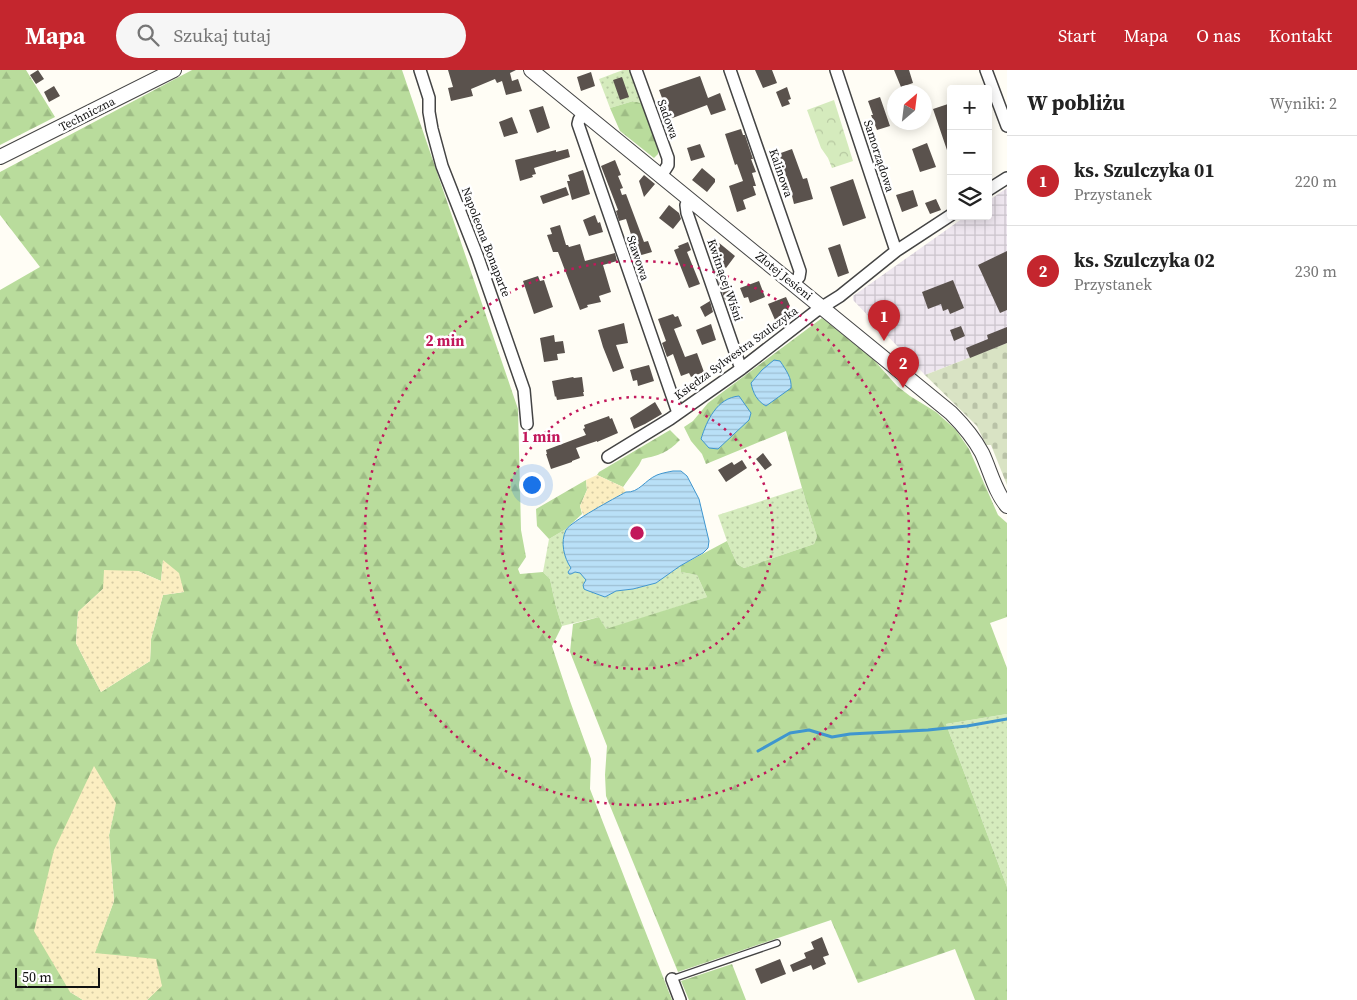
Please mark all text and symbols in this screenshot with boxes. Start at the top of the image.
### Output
search box [116,13,466,58]
text: Mapa [25,19,86,52]
icon: search [134,21,162,49]
text: Szukaj tutaj [174,22,271,48]
text: Start [1058,23,1096,48]
text: Mapa [1124,23,1168,48]
text: O nas [1196,23,1241,48]
text: Kontakt [1269,23,1332,48]
north arrow [887,85,932,130]
map controls [947,85,992,220]
button: + [947,85,992,130]
text: W pobliżu [1027,88,1125,117]
text: Wyniki: 2 [1270,92,1337,114]
street label: Techniczna [56,93,119,135]
street label: Sadowa [654,97,683,142]
street label: Samorządowa [860,118,898,195]
button: − [947,130,992,175]
street label: Kalinowa [765,147,797,200]
text: ks. Szulczyka 01 [1074,157,1215,183]
text: 1 [1039,170,1047,192]
text: 220 m [1295,170,1337,192]
button: layers [947,175,992,220]
text: Przystanek [1074,183,1152,205]
street label: Napoleona Bonaparte [458,185,514,299]
street label: Stawowa [623,233,653,283]
street label: Kwitnącej Wiśni [703,237,747,324]
text: ks. Szulczyka 02 [1074,247,1215,273]
street label: Złotej Jesieni [752,248,816,304]
text: 2 [1039,260,1047,282]
text: 230 m [1295,260,1337,282]
text: Przystanek [1074,273,1152,295]
pin: 1 [868,300,900,341]
street label: Księdza Sylwestra Szulczyka [671,302,802,403]
text: 2 min [426,330,464,351]
pin: 2 [887,347,919,388]
text: 1 min [522,426,560,447]
your location [519,472,545,498]
centre of rings [628,524,646,542]
scale bar [15,965,100,988]
text: 50 m [22,967,52,987]

